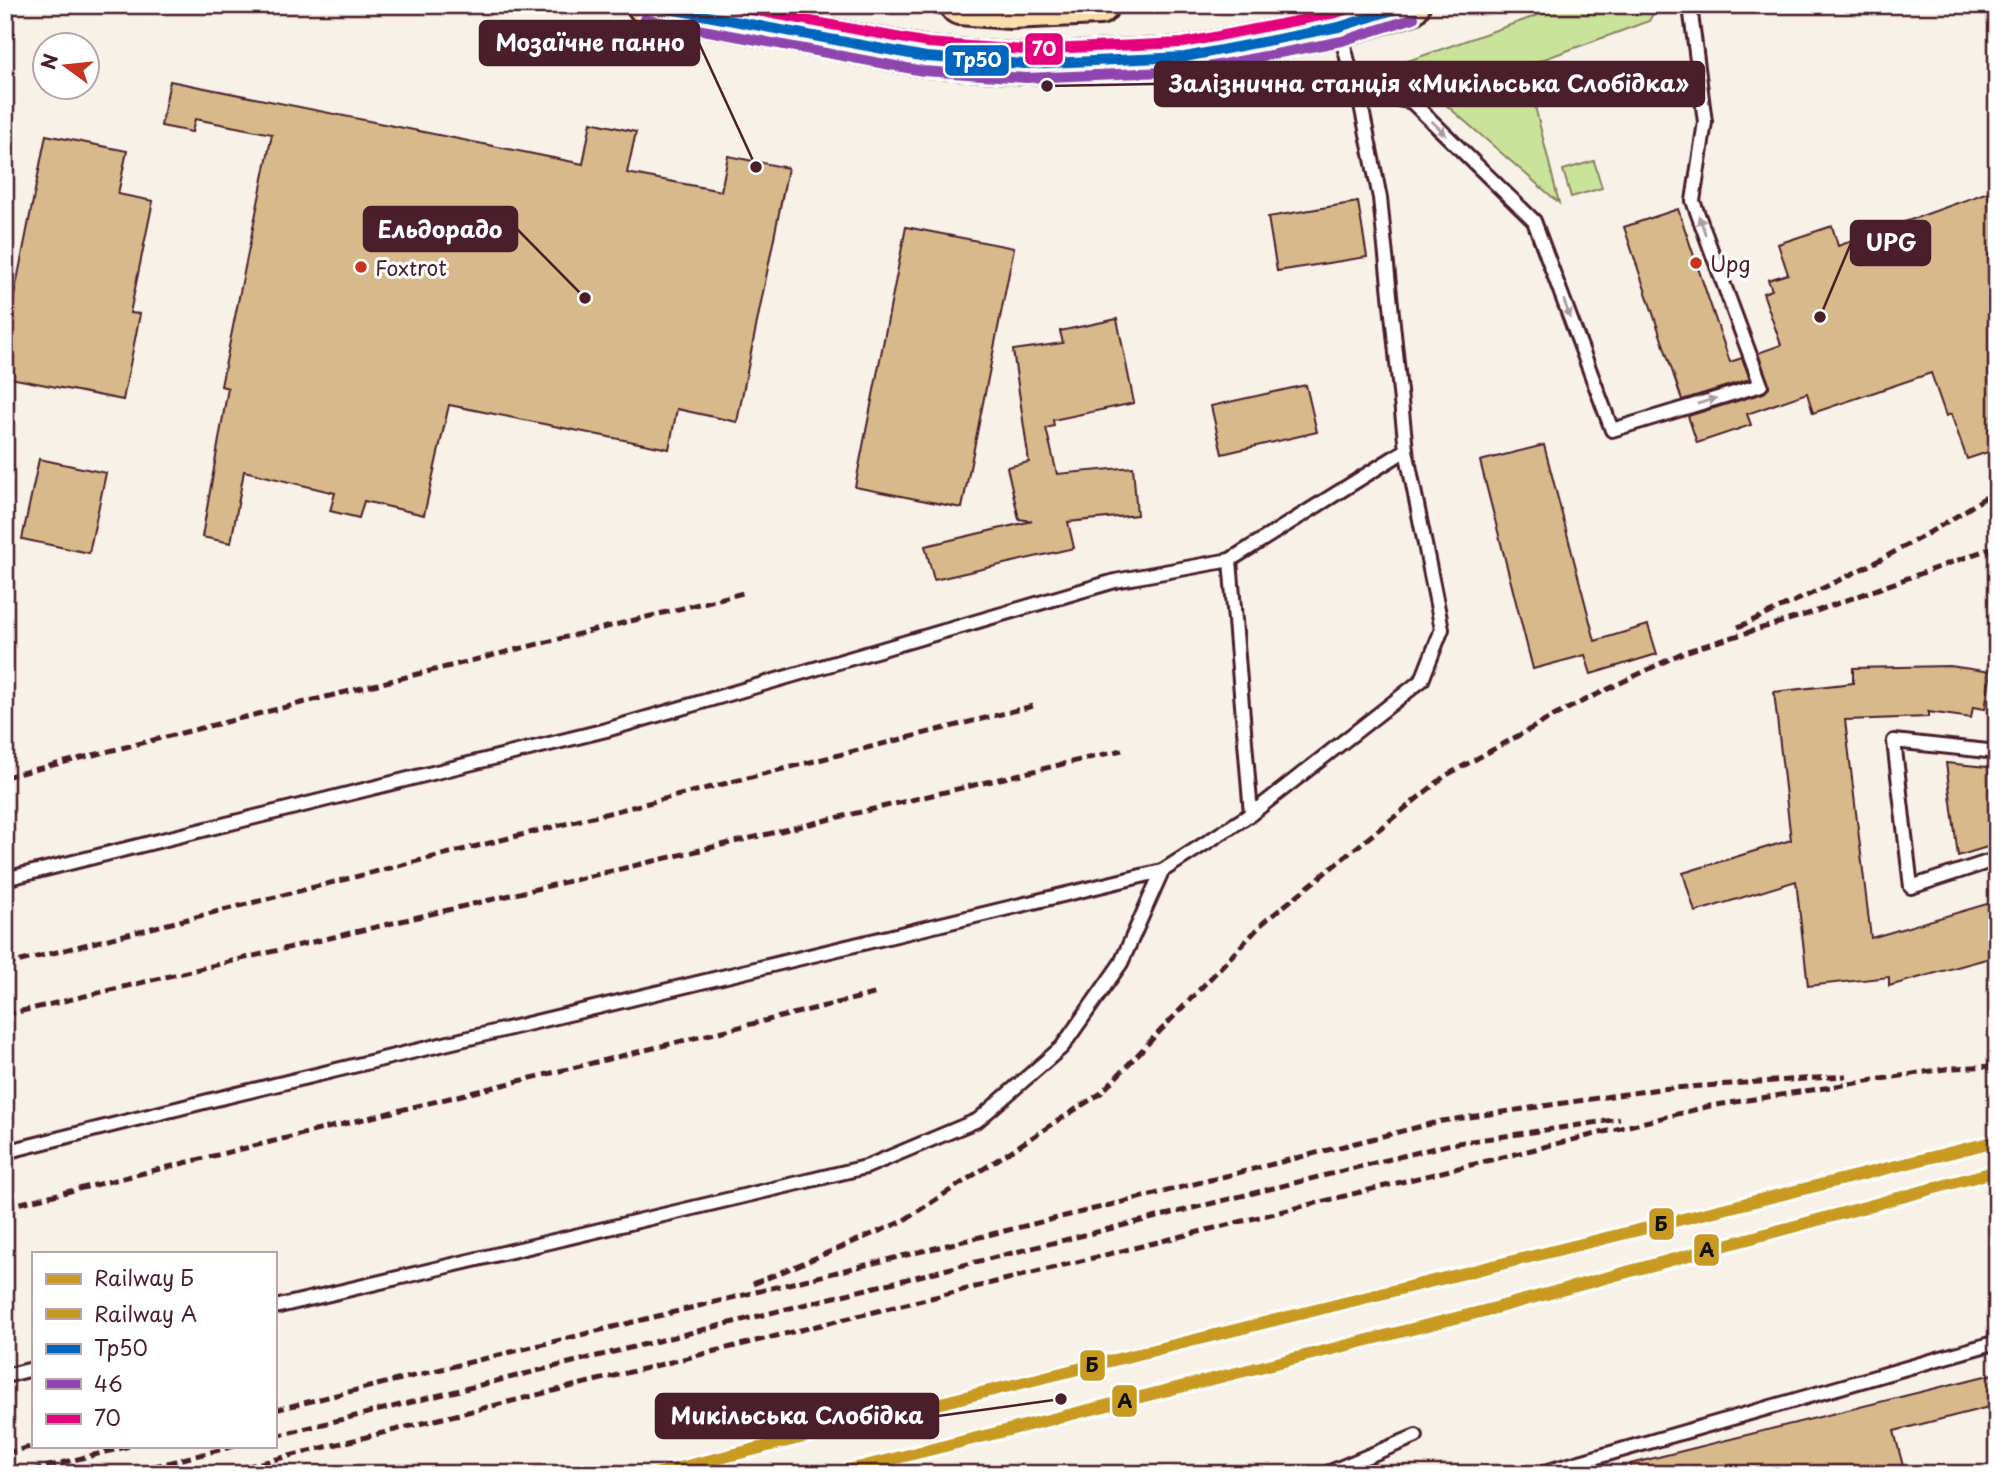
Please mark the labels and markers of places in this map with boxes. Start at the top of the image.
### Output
callout: Мозаїчне панно [480,21,699,65]
callout: Залізнична станція «Микільська Слобідка» [1155,62,1704,106]
callout: Ельдорадо [364,207,517,251]
callout: UPG [1851,221,1930,265]
place label: Upg [1710,247,1751,279]
place label: Foxtrot [375,251,447,283]
marker: Upg [1688,255,1704,271]
marker: Foxtrot [353,259,369,275]
callout: Микільська Слобідка [656,1394,938,1438]

